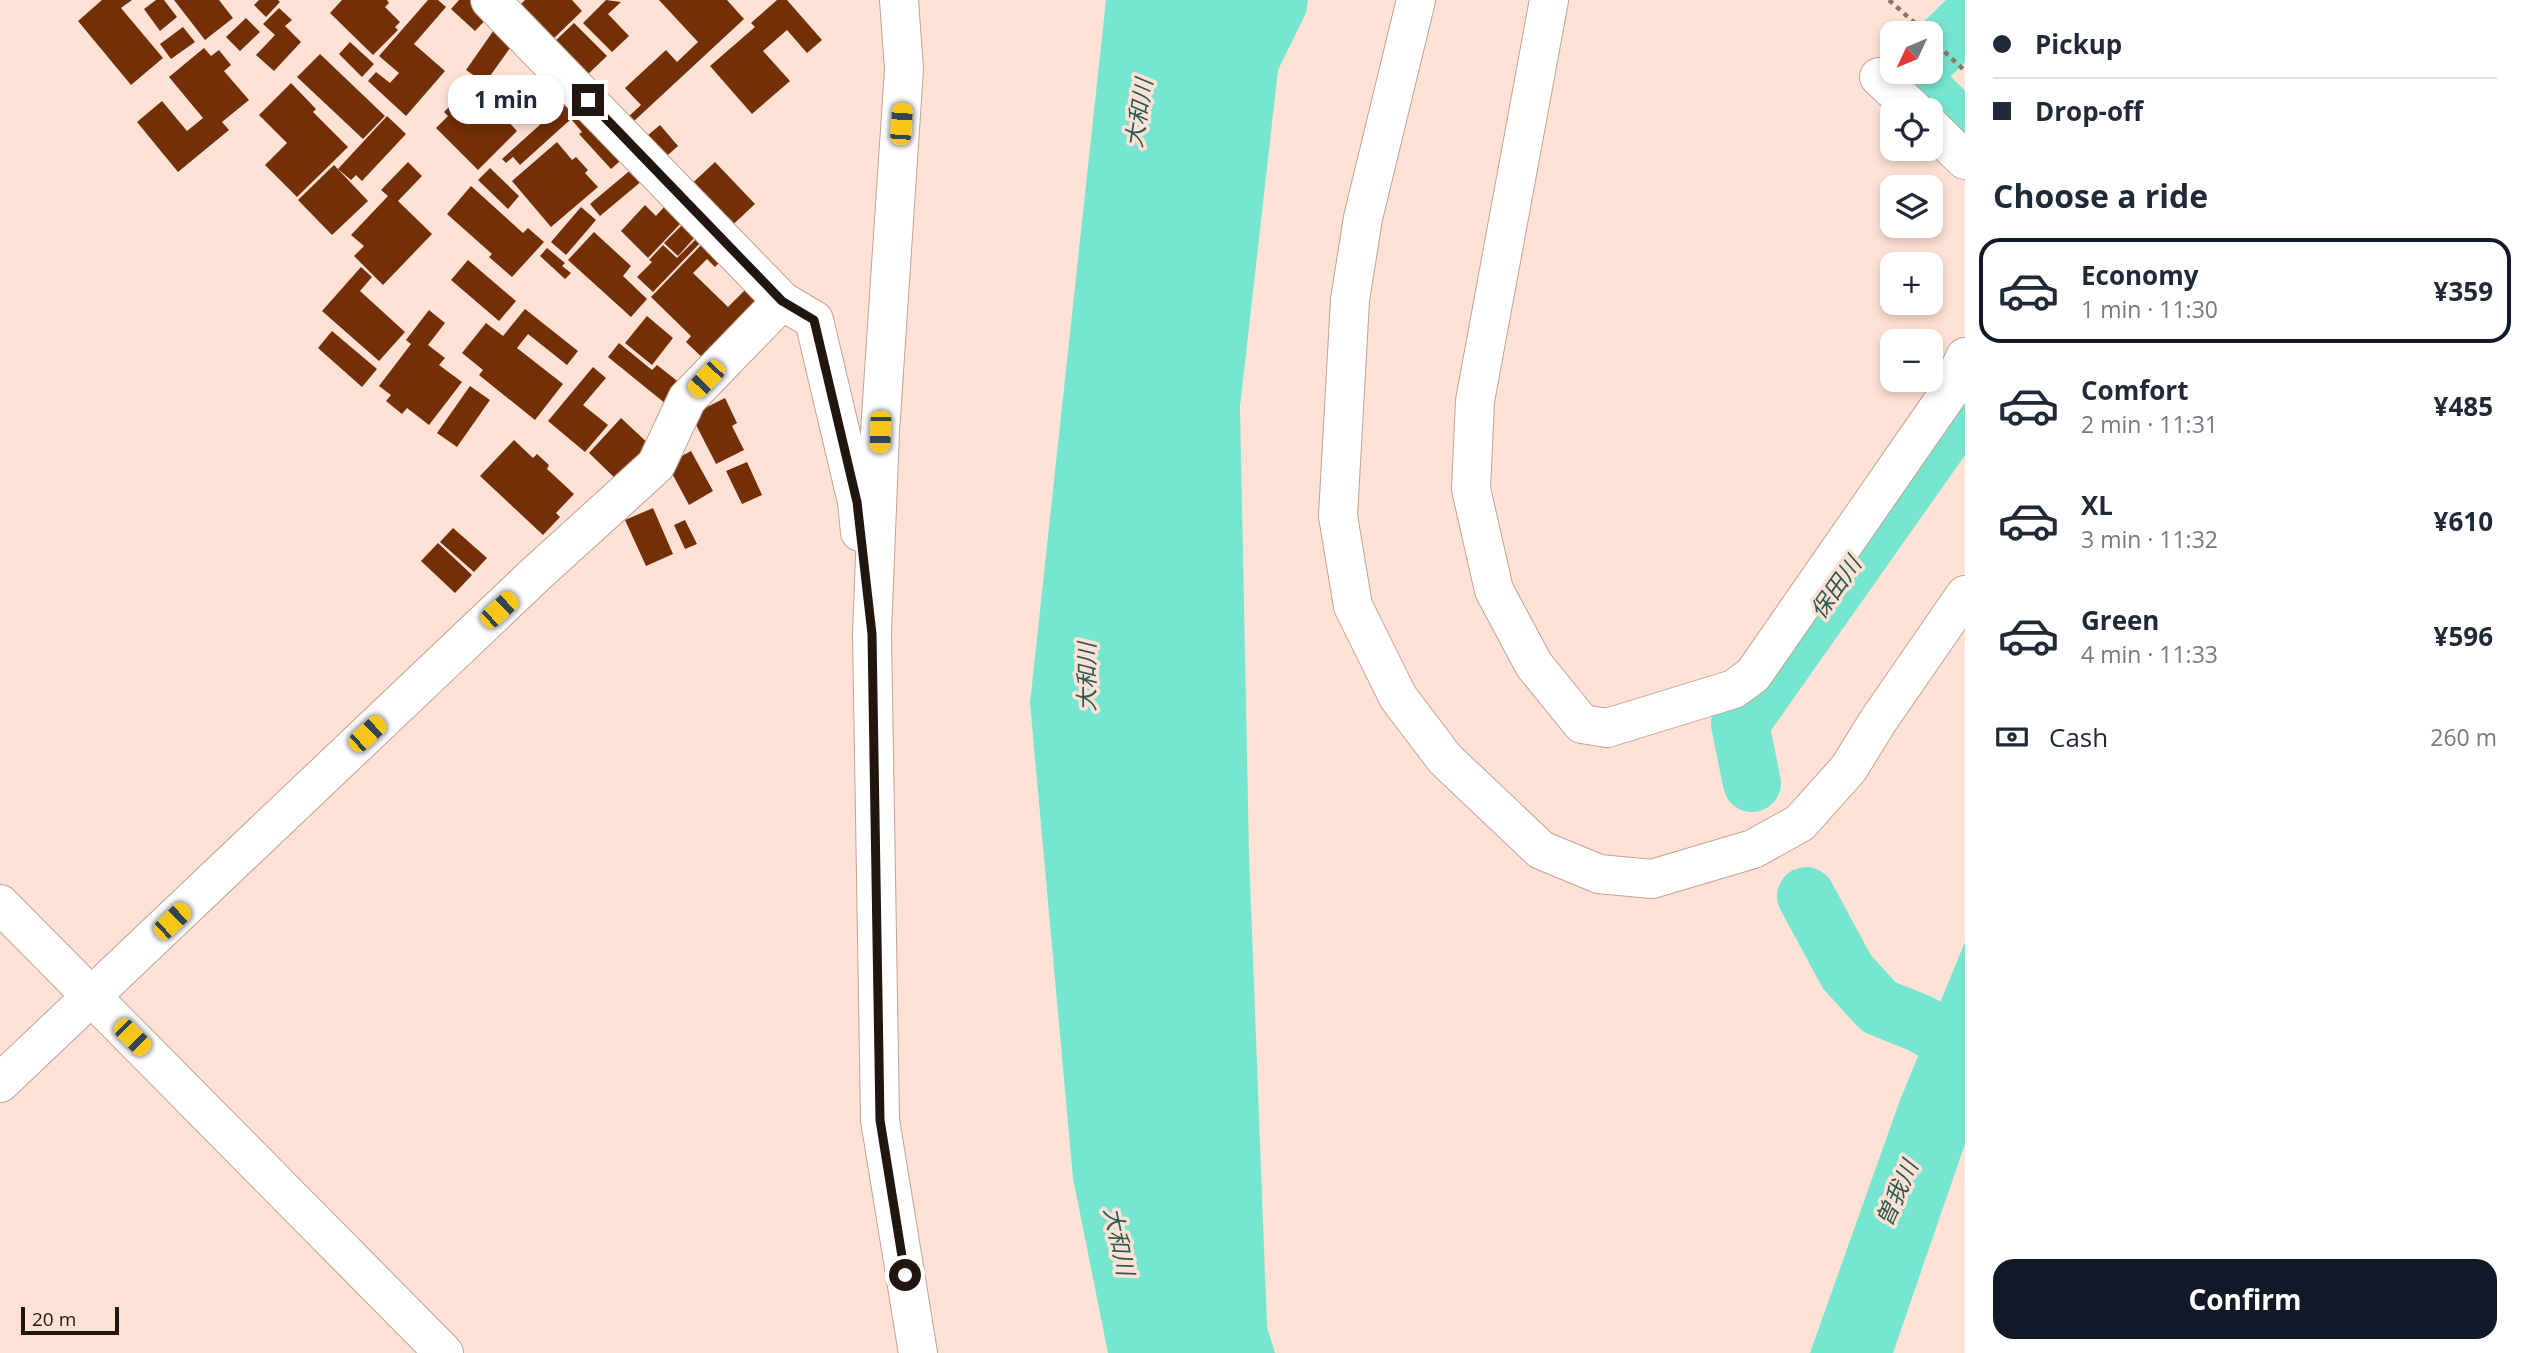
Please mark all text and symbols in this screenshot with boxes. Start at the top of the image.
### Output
north arrow [1880,21,1942,84]
map controls [1880,21,1943,392]
text: Pickup [2035,26,2122,62]
water label: 大和川 [1117,73,1160,150]
callout: 1 min [448,76,564,124]
text: 1 min [474,83,538,115]
route end [572,84,604,116]
text: Drop-off [2035,93,2143,129]
button: locate [1880,98,1943,161]
car [890,102,913,146]
text: Choose a ride [1993,174,2208,217]
button: layers [1880,175,1943,238]
button: + [1880,252,1943,315]
text: Economy [2081,257,2199,293]
icon: car [1997,259,2060,322]
text: ¥359 [2434,273,2493,309]
text: 1 min · 11:30 [2081,293,2218,325]
button: − [1880,329,1943,392]
car [684,357,729,401]
text: Comfort [2081,372,2188,408]
icon: car [1997,374,2060,437]
text: ¥485 [2434,388,2493,424]
text: 2 min · 11:31 [2081,408,2218,440]
car [869,411,892,453]
text: XL [2081,487,2113,523]
icon: car [1997,489,2060,552]
text: ¥610 [2434,503,2493,539]
text: 3 min · 11:32 [2081,523,2218,555]
water label: 保田川 [1802,547,1870,624]
car [477,588,522,632]
text: Green [2081,602,2159,638]
icon: car [1997,604,2060,667]
text: ¥596 [2434,618,2493,654]
text: 4 min · 11:33 [2081,638,2218,670]
water label: 大和川 [1070,640,1102,712]
car [345,712,390,756]
icon: cash [1993,718,2031,756]
text: Cash [2049,719,2108,755]
text: 260 m [2430,721,2497,753]
car [150,899,195,943]
car [110,1015,155,1059]
water label: 曽我川 [1867,1152,1926,1231]
water label: 大和川 [1097,1204,1143,1281]
route start [889,1259,921,1291]
button: Confirm [1993,1259,2497,1339]
scale bar [21,1304,119,1336]
text: 20 m [32,1306,76,1332]

